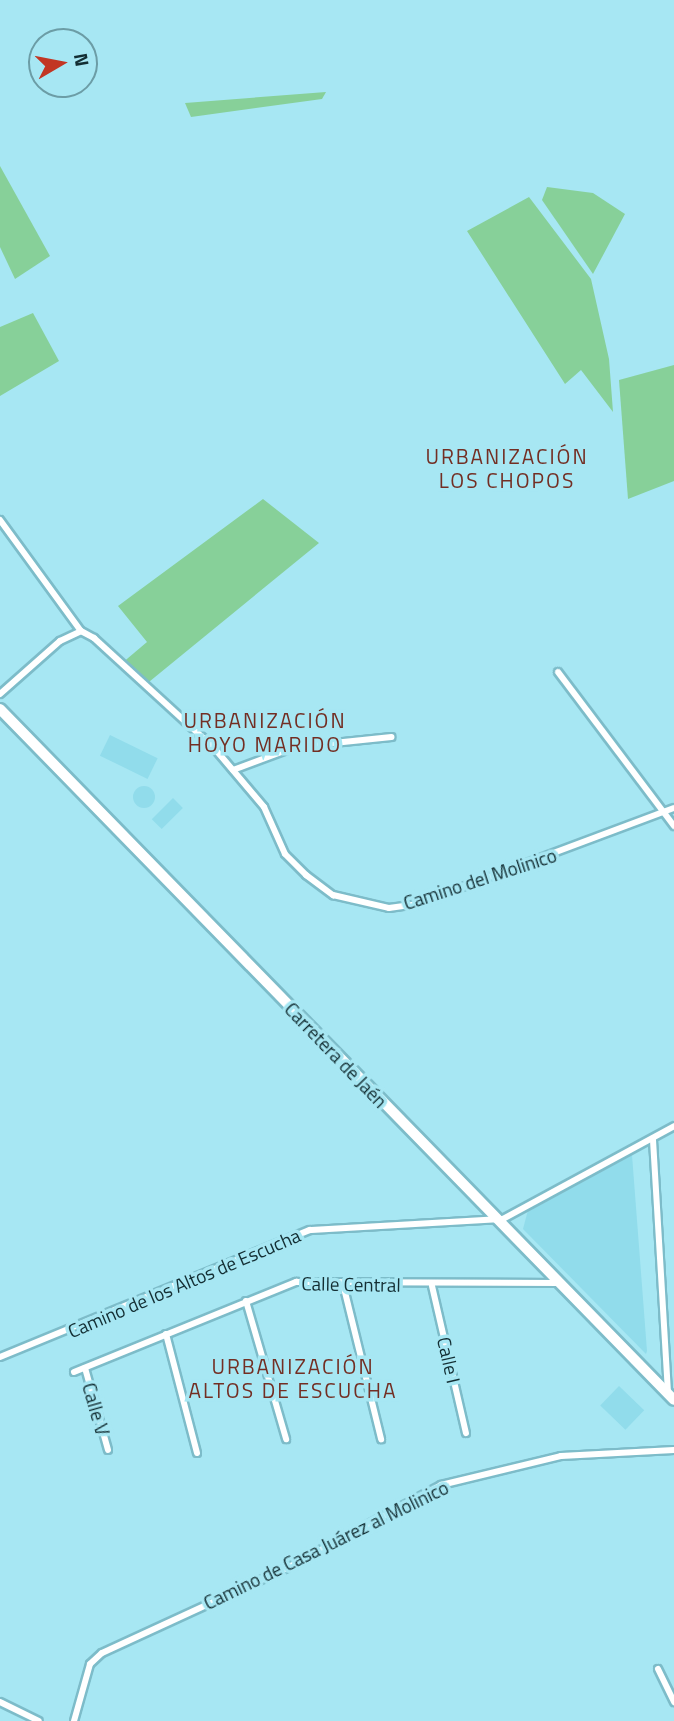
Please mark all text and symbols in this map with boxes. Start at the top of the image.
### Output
north arrow [28,28,98,98]
text: N [67,51,98,69]
district label: URBANIZACIÓN LOS CHOPOS [427,443,587,493]
district label: URBANIZACIÓN HOYO MARIDO [185,707,345,757]
street label: Camino del Molinico [401,844,559,914]
street label: Carretera de Jaén [280,998,392,1112]
street label: Camino de los Altos de Escucha [64,1224,304,1342]
street label: Calle Central [301,1272,401,1296]
street label: Calle I [433,1334,465,1386]
district label: URBANIZACIÓN ALTOS DE ESCUCHA [191,1353,395,1403]
street label: Calle V [78,1380,114,1438]
street label: Camino de Casa Juárez al Molinico [200,1476,452,1614]

